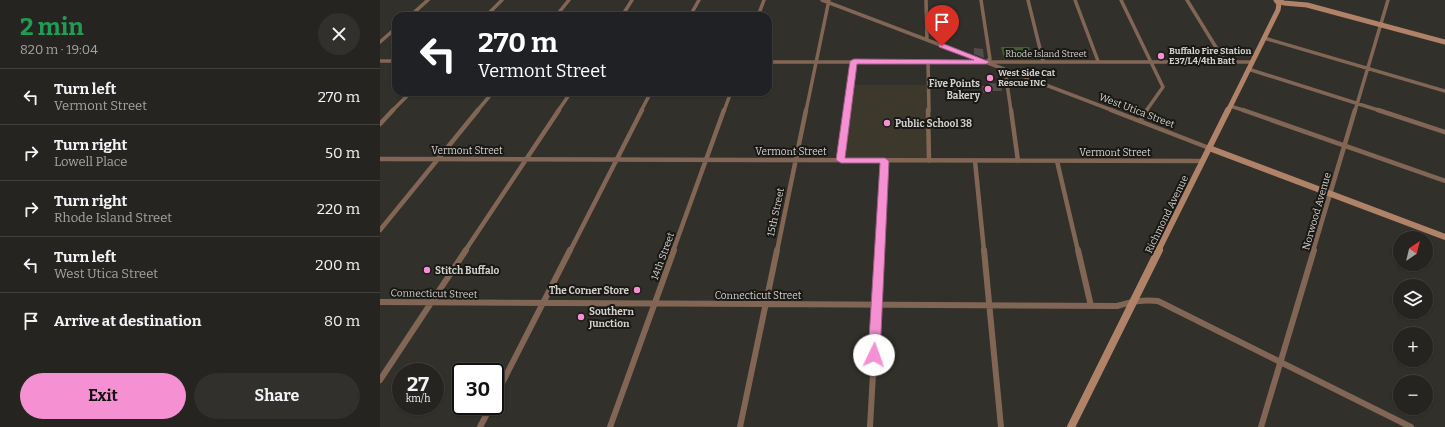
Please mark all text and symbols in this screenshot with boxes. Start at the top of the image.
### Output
pin [925,5,959,46]
icon: arrive [931,11,953,33]
text: 2 min [20,13,84,41]
button: close [318,13,360,55]
text: 270 m [478,26,558,59]
icon: left [412,28,464,80]
text: 820 m · 19:04 [20,42,98,57]
place label: Buffalo Fire Station E37/L4/4th Batt [1169,46,1251,66]
street label: Rhode Island Street [1005,49,1088,59]
marker: Buffalo Fire Station E37/L4/4th Batt [1156,51,1166,61]
text: Vermont Street [478,60,607,82]
place label: West Side Cat Rescue INC [998,68,1056,88]
marker: West Side Cat Rescue INC [985,73,995,83]
place label: Five Points Bakery [929,78,980,102]
text: Turn left [54,80,116,98]
marker: Five Points Bakery [983,84,993,94]
icon: left [20,86,42,108]
text: 270 m [318,88,360,106]
street label: West Utica Street [1097,91,1176,131]
text: Vermont Street [54,98,147,113]
marker: Public School 38 [882,118,892,128]
place label: Public School 38 [895,118,972,130]
text: Turn right [54,136,127,154]
icon: right [20,142,42,164]
text: 50 m [325,144,360,162]
street label: Vermont Street [431,145,503,157]
street label: Vermont Street [755,146,827,158]
street label: Vermont Street [1079,147,1151,159]
text: Lowell Place [54,154,127,169]
street label: Norwood Avenue [1300,171,1334,252]
street label: Richmond Avenue [1143,173,1191,255]
street label: 15th Street [765,186,787,238]
text: Turn right [54,192,127,210]
icon: right [20,198,42,220]
text: 220 m [317,200,360,218]
text: Rhode Island Street [54,210,172,225]
street label: 14th Street [649,231,677,282]
north arrow [1393,231,1433,271]
map controls [1393,231,1433,415]
text: Turn left [54,248,116,266]
icon: left [20,254,42,276]
text: 200 m [315,256,360,274]
marker: Stitch Buffalo [422,265,432,275]
place label: Stitch Buffalo [435,265,500,277]
text: West Utica Street [54,266,158,281]
button: layers [1393,279,1433,319]
place label: The Corner Store [549,285,629,297]
marker: The Corner Store [632,285,642,295]
street label: Connecticut Street [391,287,478,301]
street label: Connecticut Street [715,290,802,302]
place label: Southern Junction [588,306,634,330]
icon: arrive [20,310,42,332]
text: Arrive at destination [54,312,201,330]
text: 80 m [324,312,360,330]
marker: Southern Junction [576,312,586,322]
button: + [1393,327,1433,367]
position arrow [853,334,895,376]
speed limit sign: 30 [452,363,504,415]
text: 27 [407,372,429,396]
button: Exit [20,373,186,419]
button: Share [194,373,360,419]
button: − [1393,375,1433,415]
text: km/h [406,393,430,405]

